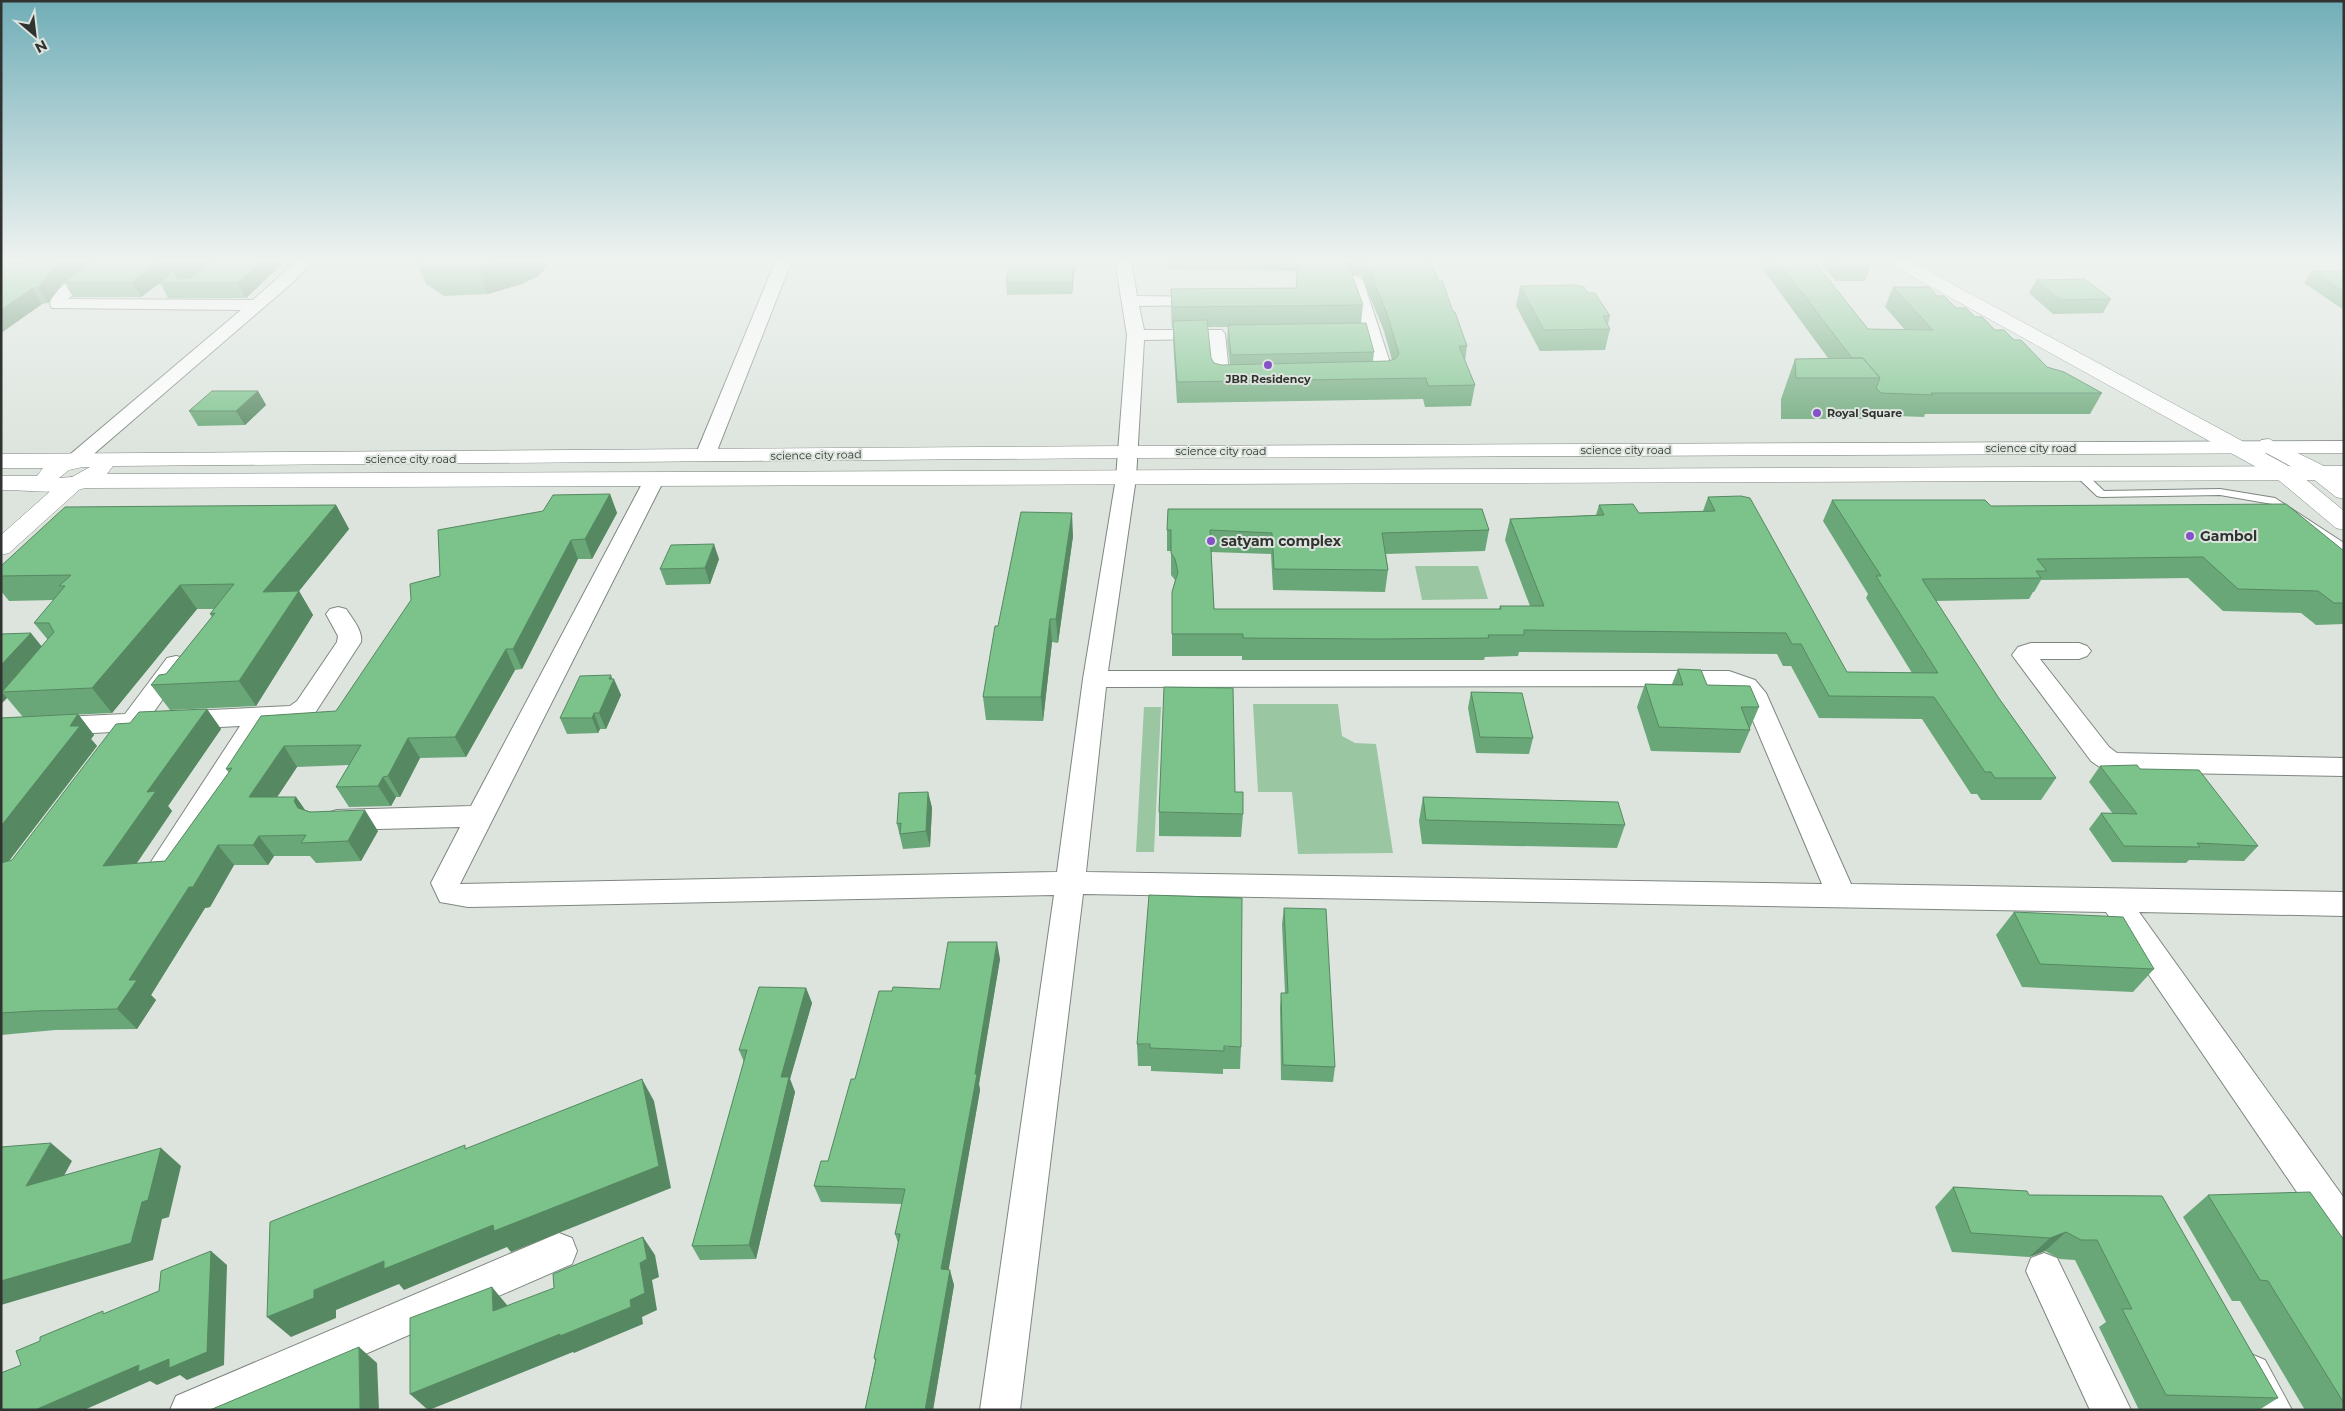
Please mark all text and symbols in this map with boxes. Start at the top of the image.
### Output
north arrow [10,10,60,60]
text: N [32,36,50,57]
marker: JBR Residency [1262,359,1274,371]
place label: JBR Residency [1224,372,1311,386]
place label: Royal Square [1827,406,1902,420]
marker: Royal Square [1811,407,1823,419]
street label: science city road [1985,441,2077,455]
street label: science city road [1580,443,1672,457]
street label: science city road [1175,444,1267,458]
street label: science city road [770,447,862,463]
street label: science city road [365,452,457,466]
place label: Gambol [2200,527,2257,545]
marker: Gambol [2184,530,2196,542]
place label: satyam complex [1221,532,1342,550]
marker: satyam complex [1205,535,1217,547]

